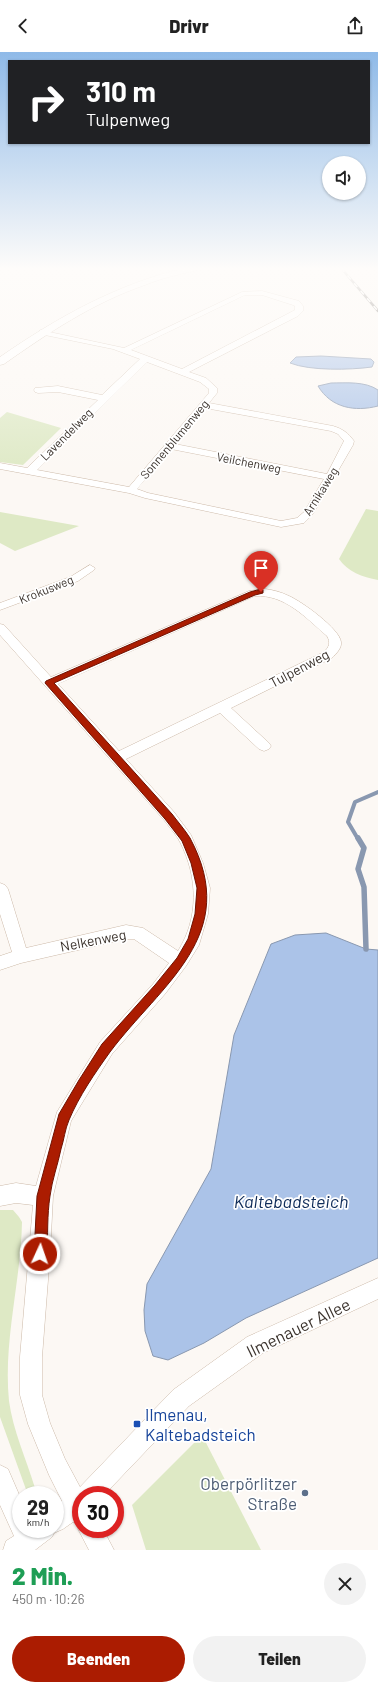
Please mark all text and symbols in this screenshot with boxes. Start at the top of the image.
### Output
icon: back [12,15,34,37]
text: Drivr [169,15,209,37]
icon: share [344,15,366,37]
text: 310 m [86,74,156,108]
icon: right [20,76,72,128]
text: Tulpenweg [86,108,170,130]
map controls [322,156,366,200]
button: sound [322,156,366,200]
street label: Sonnenblumenweg [137,397,211,481]
street label: Lavendelweg [37,405,95,463]
street label: Veilchenweg [216,449,282,475]
street label: Arnikaweg [300,464,340,518]
pin [244,551,278,592]
icon: arrive [250,557,272,579]
street label: Krokusweg [17,572,75,606]
street label: Tulpenweg [266,645,332,691]
street label: Nelkenweg [59,925,127,955]
water label: Kaltebadsteich [234,1190,348,1212]
position arrow [19,1233,61,1275]
street label: Ilmenauer Allee [243,1293,353,1361]
place label: Ilmenau, Kaltebadsteich [145,1404,256,1444]
marker: Ilmenau, Kaltebadsteich [132,1419,142,1429]
place label: Oberpörlitzer Straße [200,1473,297,1513]
speed limit sign: 30 [72,1486,124,1538]
marker: Oberpörlitzer Straße [300,1488,310,1498]
text: 29 [27,1495,49,1519]
text: km/h [27,1516,49,1528]
text: 2 Min. [12,1561,73,1590]
button: close [324,1563,366,1605]
text: 450 m · 10:26 [12,1591,84,1607]
button: Beenden [12,1636,185,1682]
button: Teilen [193,1636,366,1682]

